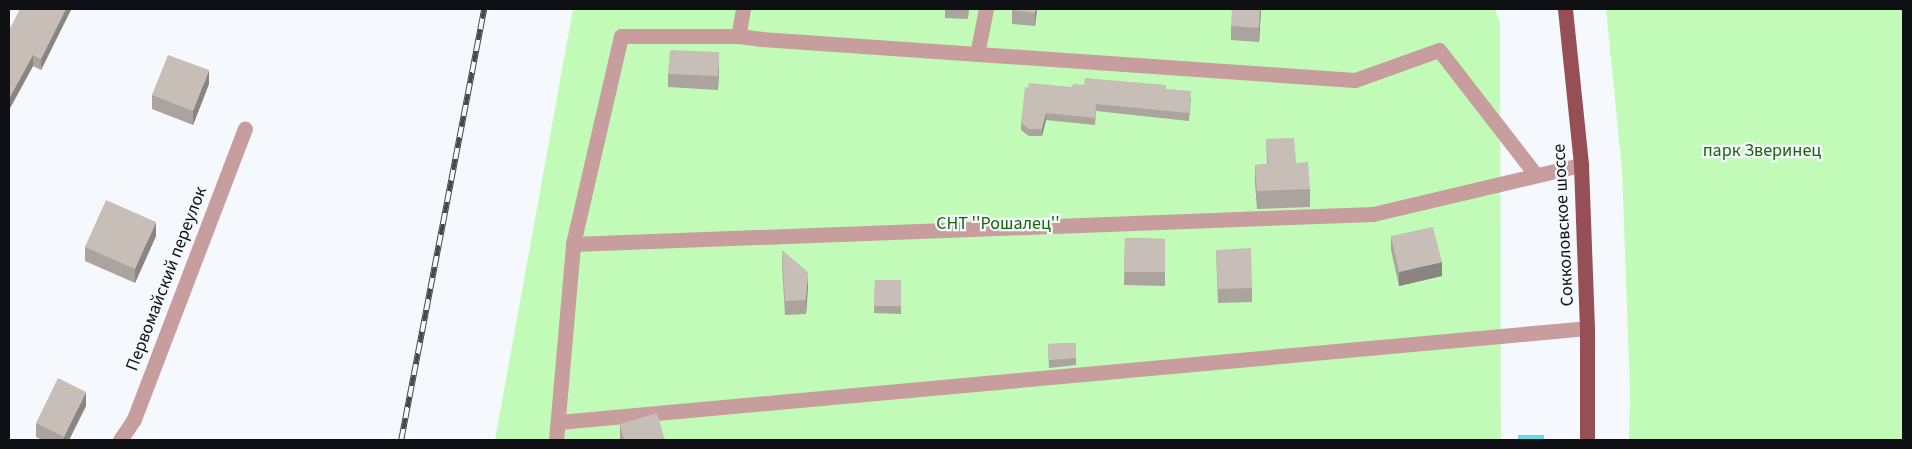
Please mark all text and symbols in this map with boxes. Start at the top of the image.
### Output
park label: парк Зверинец [1703,140,1821,162]
street label: Сокколовское шоссе [1549,143,1579,307]
street label: Первомайский переулок [122,184,212,374]
park label: СНТ ''Рошалец'' [936,213,1060,235]

